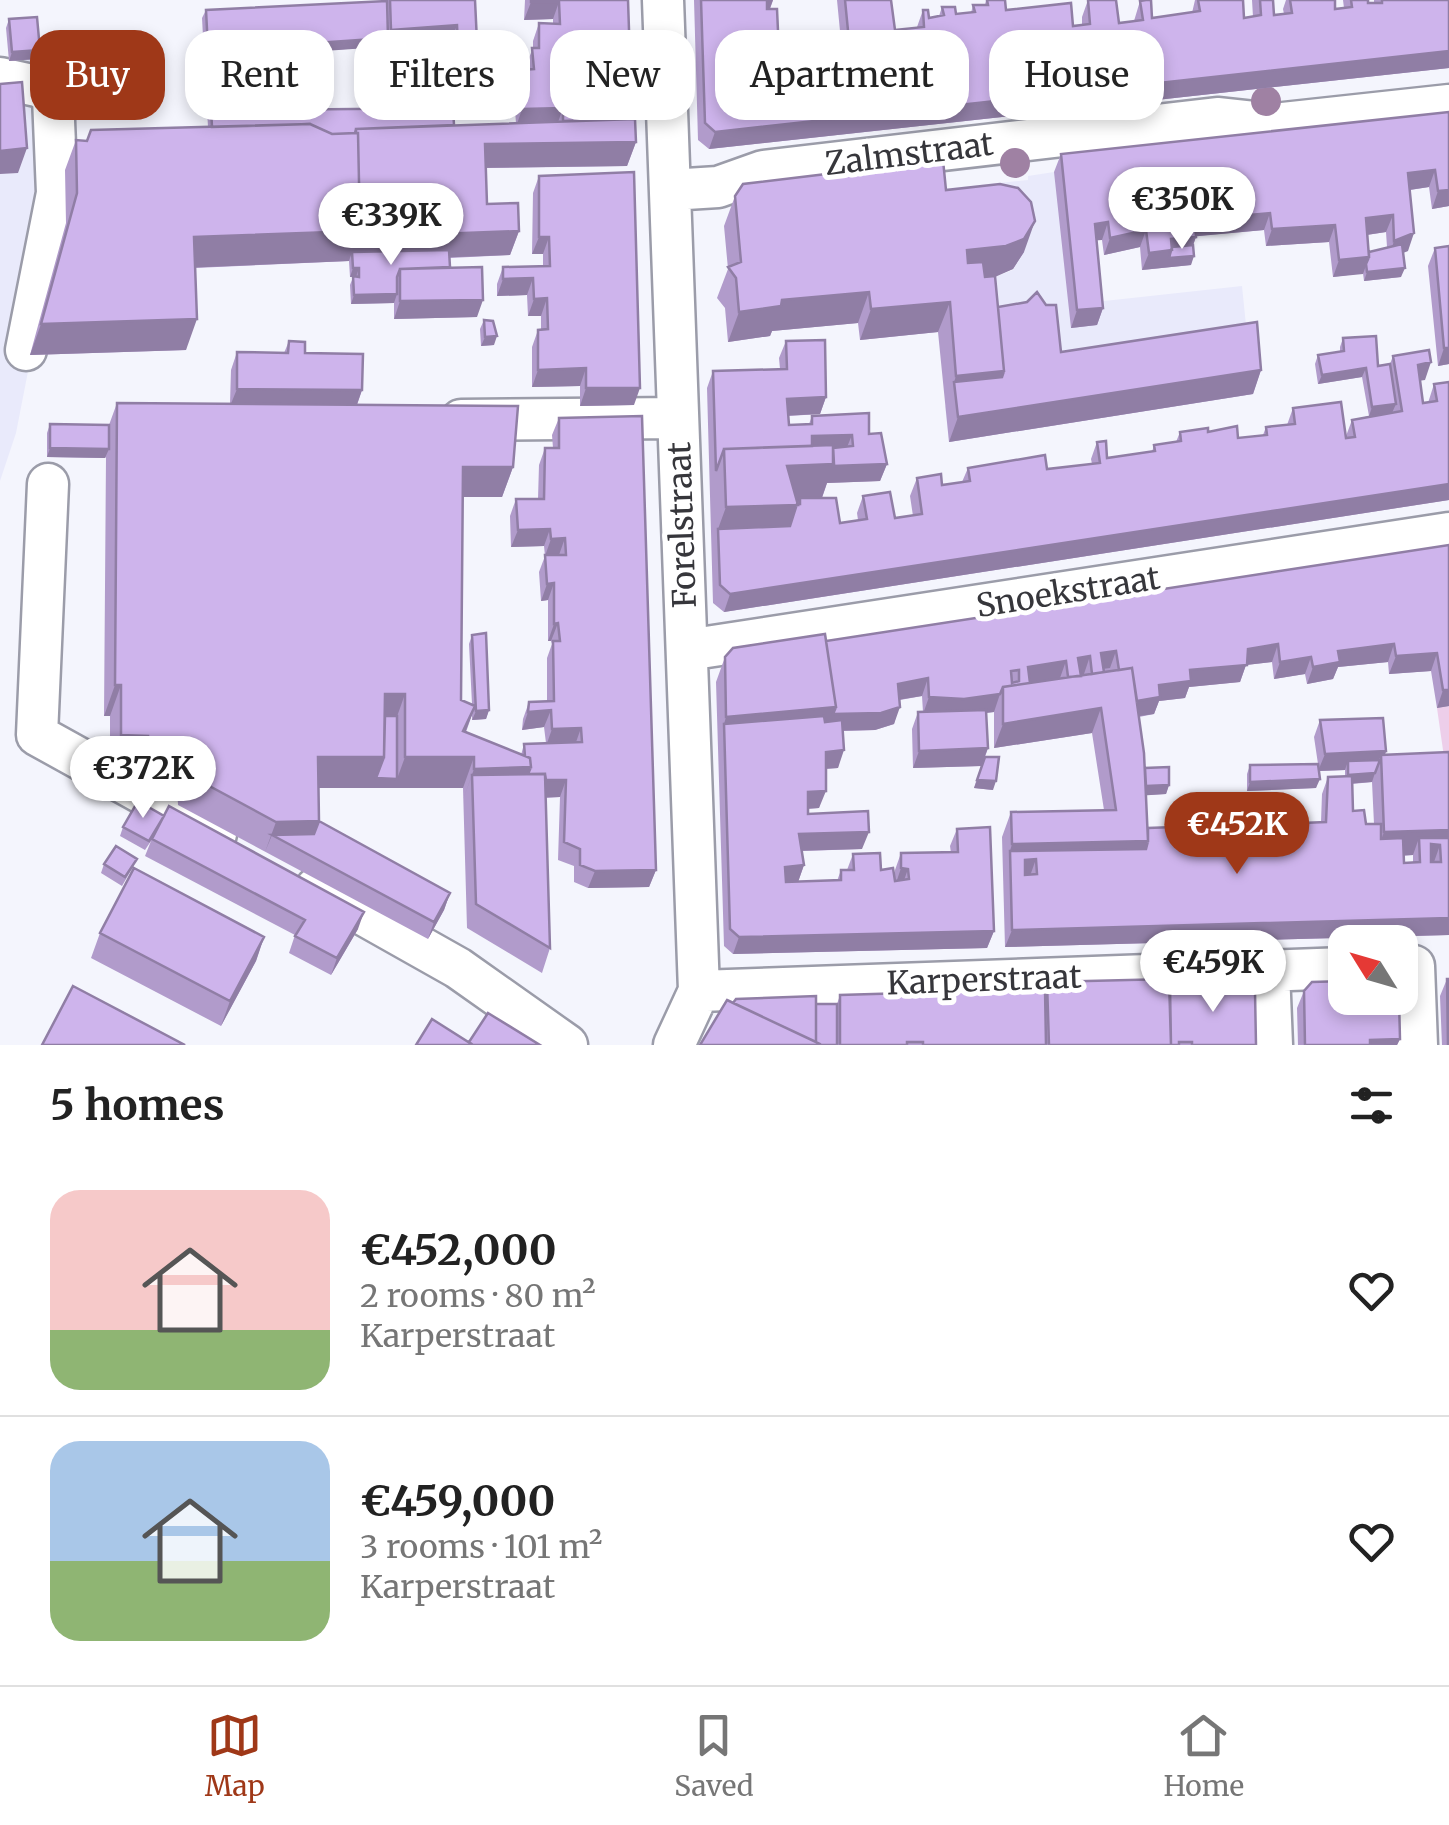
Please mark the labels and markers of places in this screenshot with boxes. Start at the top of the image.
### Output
pin: €350K [1112,167,1252,252]
pin: €339K [321,183,461,268]
pin: €372K [73,736,213,821]
pin: €452K [1167,792,1307,877]
pin: €459K [1143,930,1283,1015]

